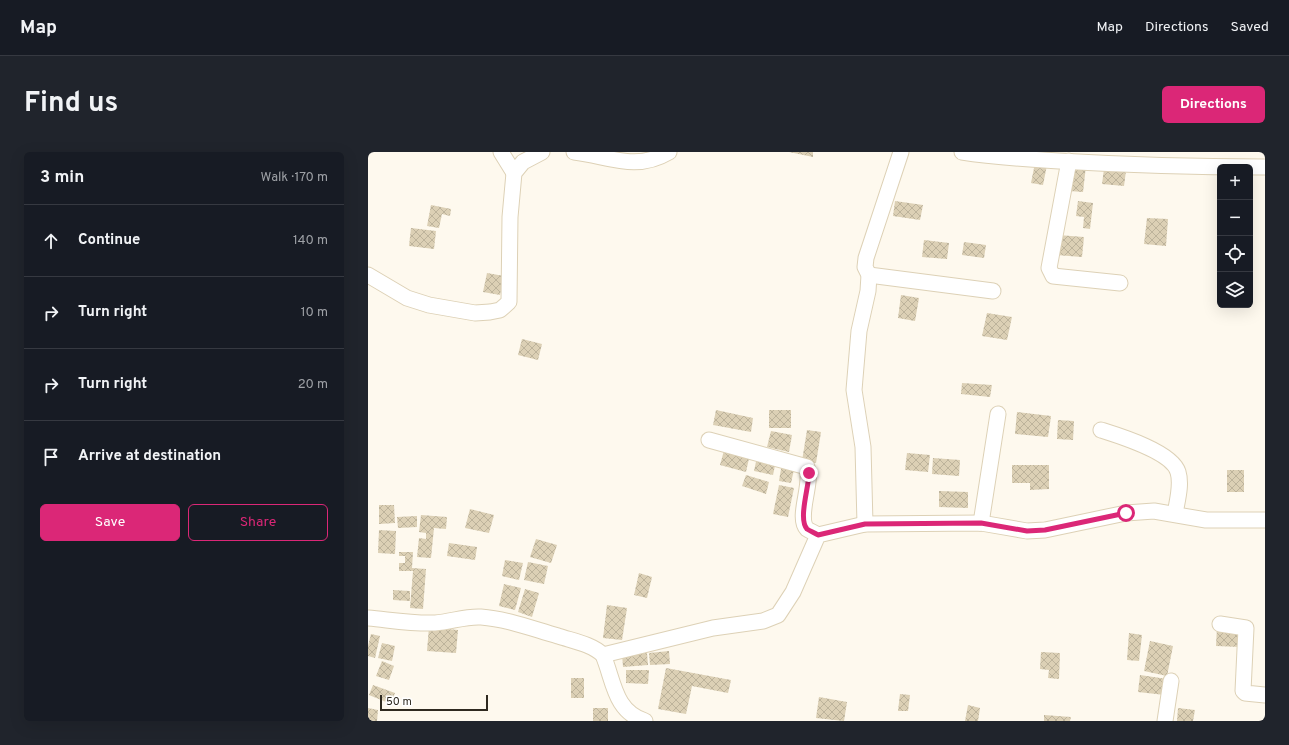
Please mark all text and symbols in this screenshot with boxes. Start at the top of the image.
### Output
text: Map [20,16,57,40]
text: Map [1097,19,1123,36]
text: Directions [1145,19,1209,36]
text: Saved [1231,19,1269,36]
text: Find us [24,86,118,122]
button: Directions [1162,86,1265,123]
map controls [1217,164,1253,308]
button: + [1217,164,1253,200]
text: 3 min [40,167,84,189]
text: Walk · 170 m [261,170,328,186]
button: − [1217,200,1253,236]
icon: ahead [40,230,62,252]
text: Continue [78,231,140,250]
text: 140 m [293,233,328,249]
button: locate [1217,236,1253,272]
button: layers [1217,272,1253,308]
icon: right [40,302,62,324]
text: Turn right [78,303,147,322]
text: 10 m [301,305,328,321]
icon: right [40,374,62,396]
text: Turn right [78,375,147,394]
text: 20 m [298,377,328,393]
icon: arrive [40,446,62,468]
text: Arrive at destination [78,447,221,466]
route end [800,464,818,482]
button: Save [40,504,180,541]
button: Share [188,504,328,541]
route start [1117,504,1135,522]
scale bar [380,693,488,712]
text: 50 m [386,695,412,709]

